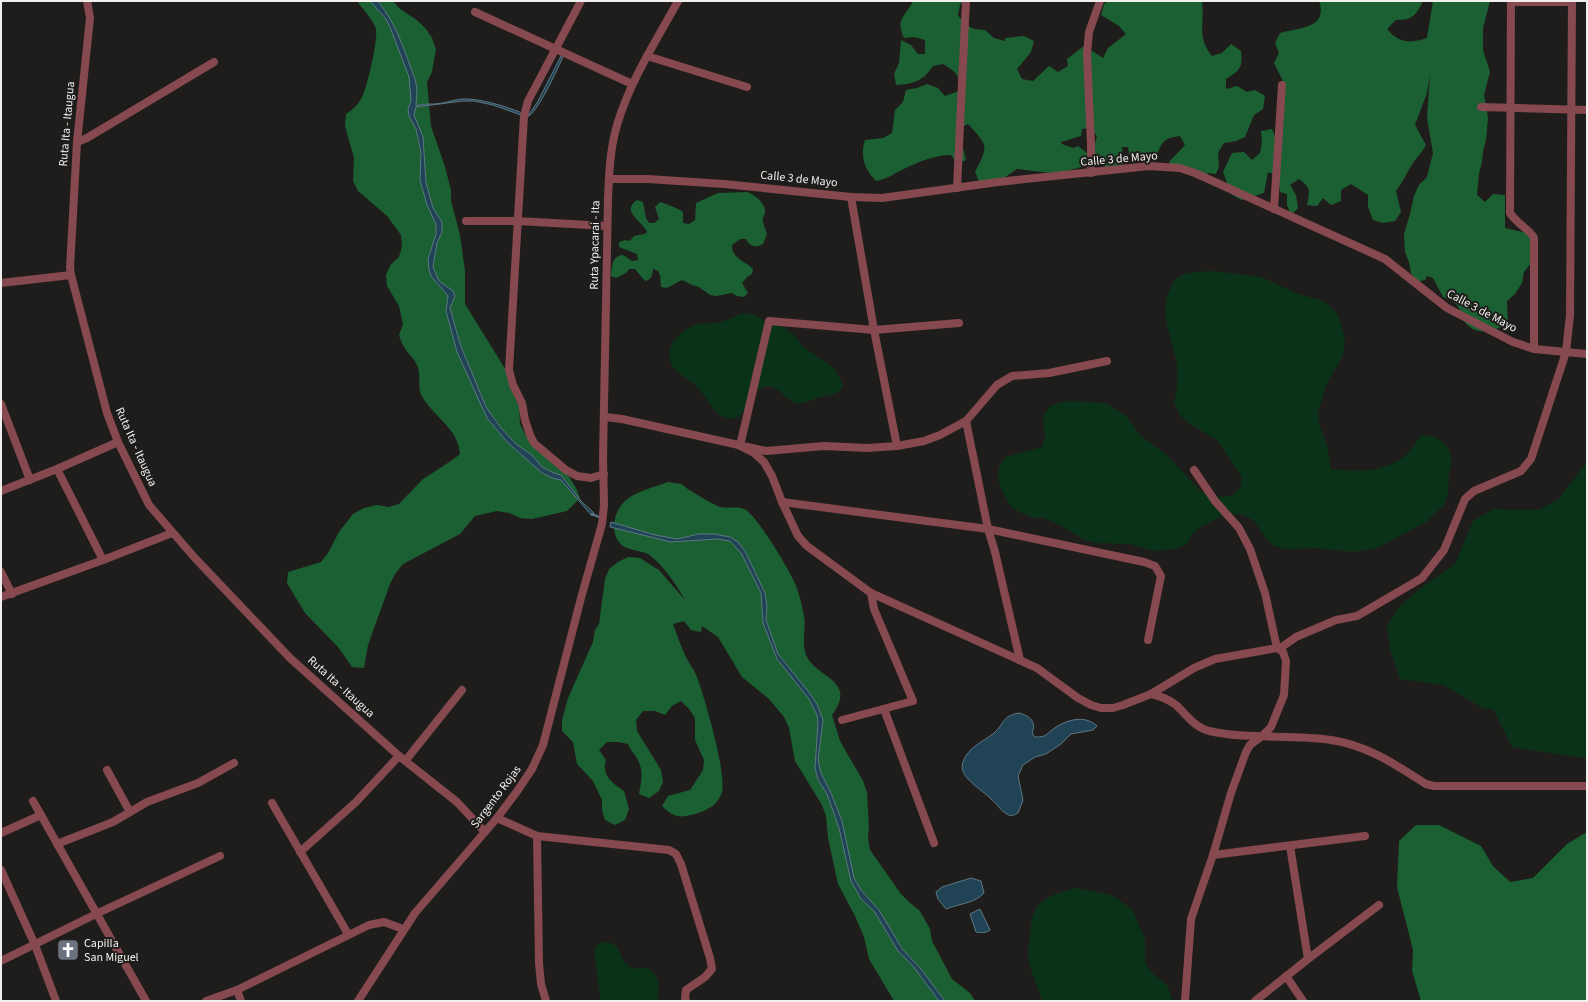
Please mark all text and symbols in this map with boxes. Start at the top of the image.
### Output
street label: Ruta Ita - Itaugua [55,81,79,167]
street label: Calle 3 de Mayo [1080,147,1158,171]
street label: Calle 3 de Mayo [760,166,838,192]
street label: Ruta Ypacarai - Ita [586,200,604,290]
street label: Calle 3 de Mayo [1444,285,1520,337]
street label: Ruta Ita - Itaugua [111,405,161,489]
street label: Ruta Ita - Itaugua [304,652,378,722]
street label: Sargento Rojas [467,762,525,832]
place label: Capilla San Miguel [84,935,139,966]
church icon: Capilla San Miguel [55,937,81,963]

